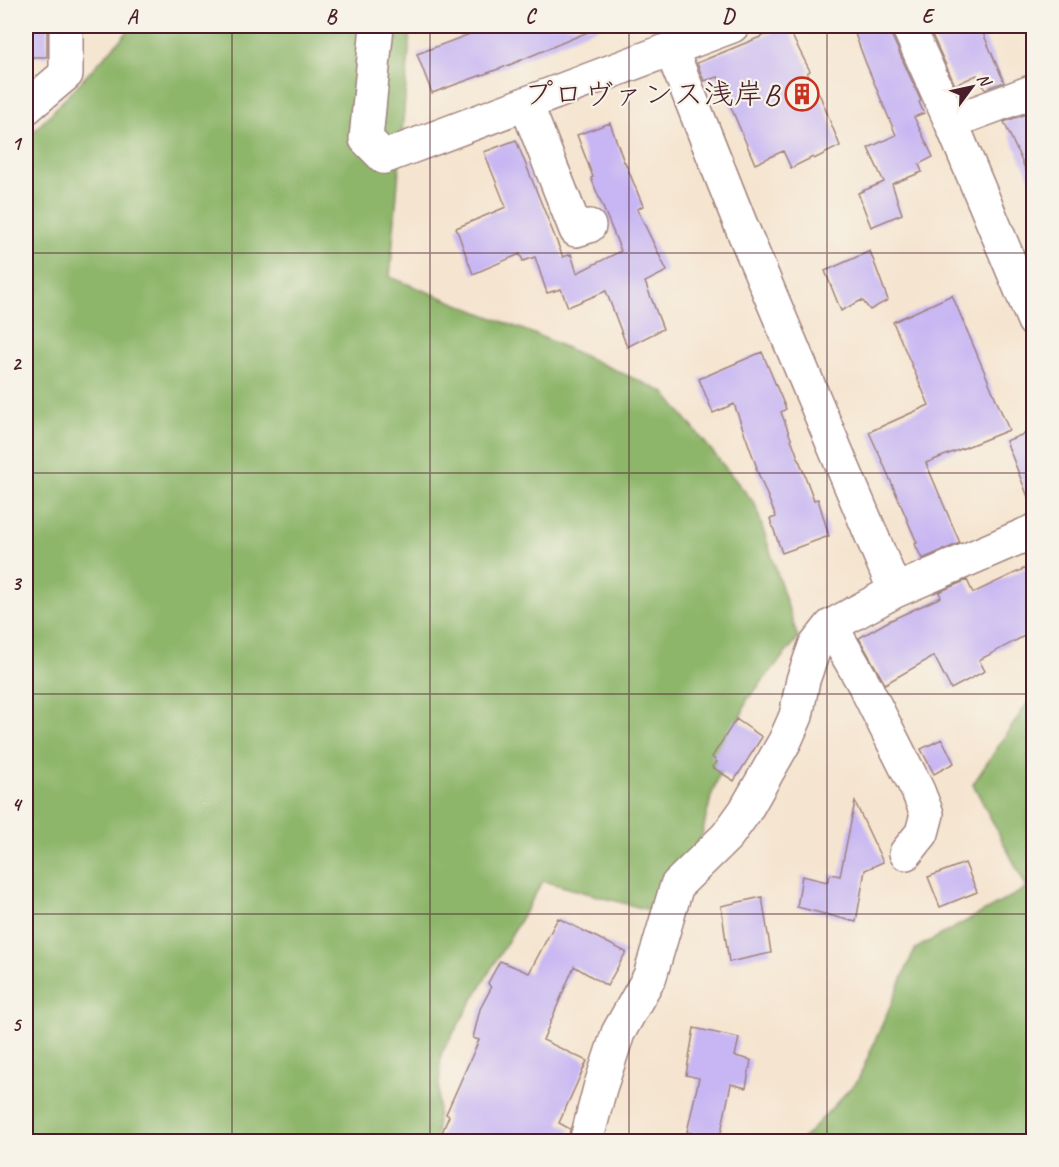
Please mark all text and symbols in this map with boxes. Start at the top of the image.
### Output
text: A [127,4,139,29]
text: B [326,4,338,29]
text: C [525,4,537,29]
text: D [722,4,736,29]
text: E [922,4,936,29]
north arrow [942,57,1002,117]
text: N [973,70,997,92]
place label: プロヴァンス浅岸B [523,75,781,113]
building icon: プロヴァンス浅岸B [784,76,820,112]
text: 1 [12,131,23,156]
text: 2 [12,351,23,376]
text: 3 [12,571,23,596]
text: 4 [12,792,24,817]
text: 5 [12,1012,23,1037]

